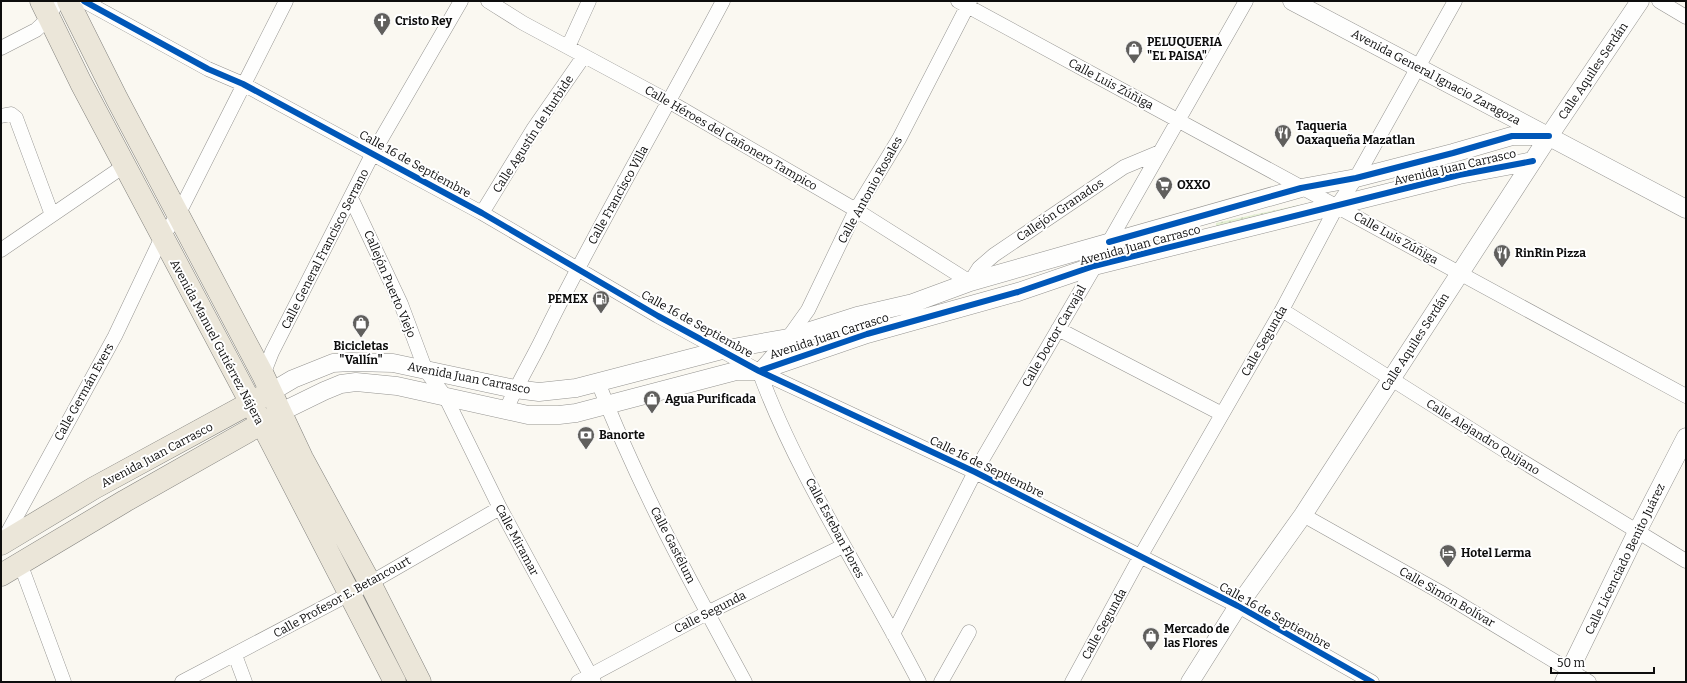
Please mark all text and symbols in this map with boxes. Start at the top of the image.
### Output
church icon: Cristo Rey [372,11,392,36]
place label: Cristo Rey [395,14,452,28]
street label: Calle Aquiles Serdán [1555,19,1631,122]
street label: Avenida General Ignacio Zaragoza [1349,26,1523,128]
place label: PELUQUERIA "EL PAISA" [1147,35,1223,63]
shop icon: PELUQUERIA "EL PAISA" [1124,39,1144,64]
street label: Calle Luis Zúñiga [1066,56,1156,113]
street label: Calle Agustín de Iturbide [490,73,576,195]
street label: Calle Héroes del Cañonero Tampico [642,83,820,193]
place label: Taqueria Oaxaqueña Mazatlan [1296,119,1415,147]
restaurant icon: Taqueria Oaxaqueña Mazatlan [1273,123,1293,148]
street label: Calle 16 de Septiembre [357,127,473,201]
street label: Calle Antonio Rosales [835,134,905,246]
street label: Calle Francisco Villa [585,143,651,247]
street label: Avenida Juan Carrasco [1393,146,1517,188]
street label: Calle General Francisco Serrano [278,167,372,331]
supermarket icon: OXXO [1154,175,1174,200]
street label: Callejón Granados [1014,176,1106,244]
place label: OXXO [1177,178,1211,192]
street label: Calle Luis Zúñiga [1351,209,1441,267]
street label: Avenida Juan Carrasco [1078,222,1202,268]
street label: Callejón Puerto Viejo [361,228,419,340]
restaurant icon: RinRin Pizza [1492,243,1512,268]
place label: RinRin Pizza [1515,246,1586,260]
street label: Avenida Manuel Gutiérrez Nájera [167,257,267,427]
street label: Calle Doctor Carvajal [1019,282,1089,390]
street label: Calle 16 de Septiembre [639,287,755,361]
fuel station icon: PEMEX [591,289,611,314]
street label: Calle Aquiles Serdán [1378,290,1452,394]
place label: PEMEX [548,292,588,306]
street label: Calle Segunda [1238,303,1290,379]
street label: Avenida Juan Carrasco [768,310,891,362]
shop icon: Bicicletas "Vallín" [351,313,371,338]
place label: Bicicletas "Vallín" [334,339,389,367]
street label: Calle Germán Evers [51,341,117,443]
street label: Avenida Juan Carrasco [406,359,532,397]
shop icon: Agua Purificada [642,389,662,414]
place label: Agua Purificada [665,392,756,406]
street label: Calle Alejandro Quijano [1424,396,1542,478]
street label: Avenida Juan Carrasco [99,419,215,490]
bank icon: Banorte [576,425,596,450]
place label: Banorte [599,428,645,442]
street label: Calle 16 de Septiembre [928,433,1046,501]
street label: Calle Esteban Flores [803,476,867,581]
street label: Calle Licenciado Benito Juárez [1582,481,1668,637]
street label: Calle Miramar [492,502,542,579]
street label: Calle Gastélum [648,504,699,586]
hotel icon: Hotel Lerma [1438,543,1458,568]
place label: Hotel Lerma [1461,546,1531,560]
street label: Calle Profesor E. Betancourt [271,553,414,641]
street label: Calle Simón Bolívar [1397,564,1498,630]
street label: Calle 16 de Septiembre [1217,579,1333,653]
street label: Calle Segunda [1079,586,1129,662]
street label: Calle Segunda [672,588,749,636]
place label: Mercado de las Flores [1164,622,1230,650]
shop icon: Mercado de las Flores [1141,626,1161,651]
scale bar [1551,649,1654,675]
text: 50 m [1557,656,1586,670]

